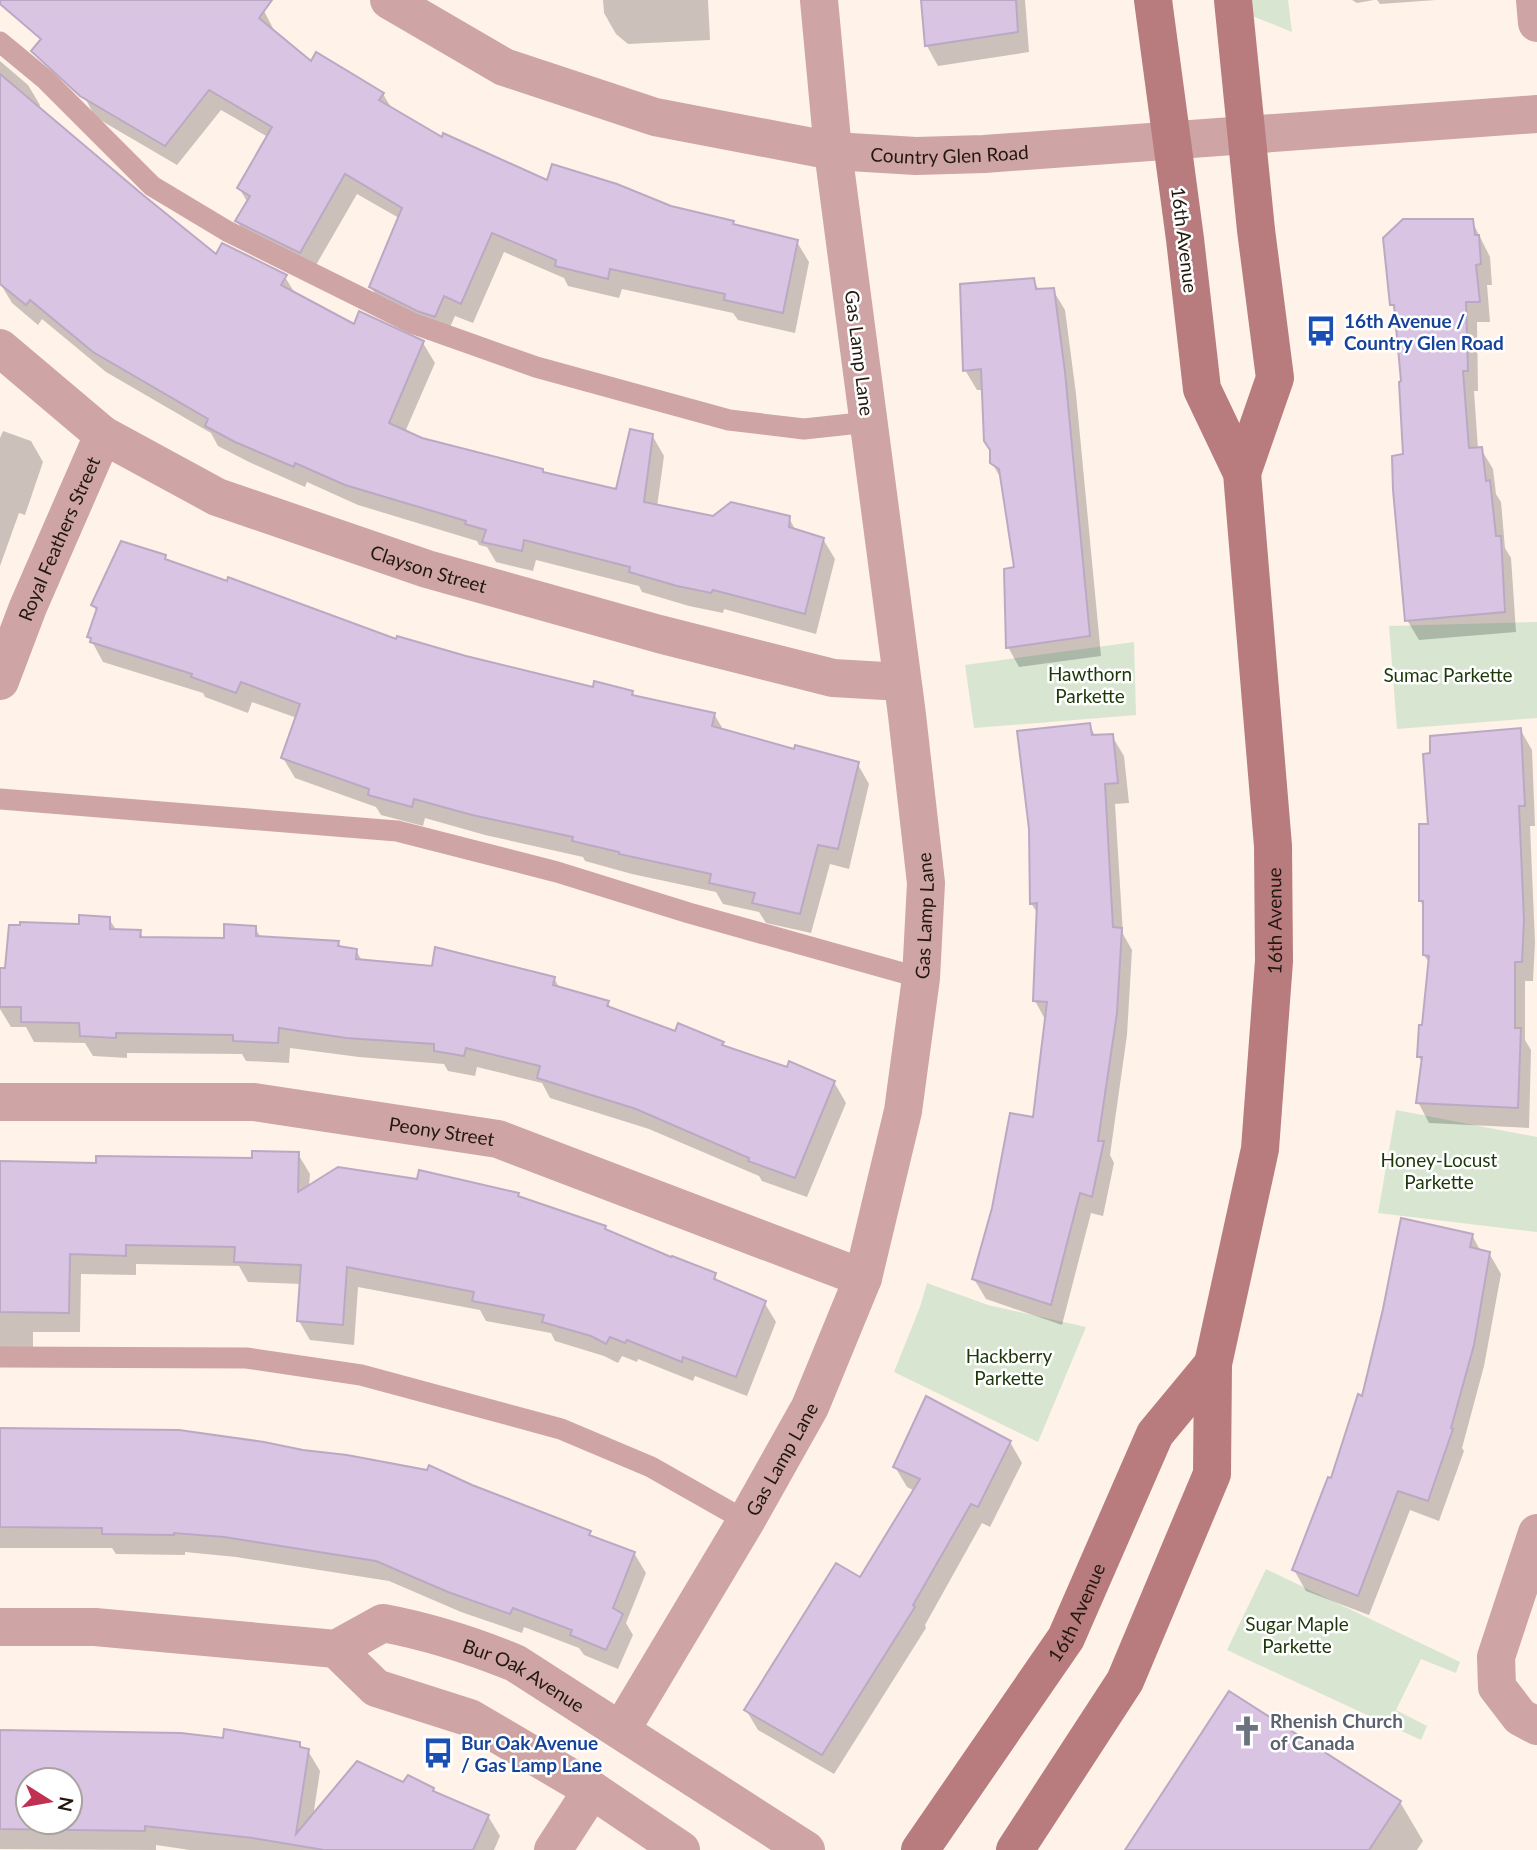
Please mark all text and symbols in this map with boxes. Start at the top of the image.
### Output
street label: Country Glen Road [870,139,1029,168]
street label: 16th Avenue [1167,186,1203,294]
street label: Gas Lamp Lane [841,289,879,417]
place label: 16th Avenue / Country Glen Road [1344,309,1504,354]
bus stop icon: 16th Avenue / Country Glen Road [1304,314,1338,348]
street label: Royal Feathers Street [12,452,104,624]
street label: Clayson Street [368,539,490,597]
park label: Hawthorn Parkette [1048,662,1132,707]
park label: Sumac Parkette [1383,663,1513,686]
street label: Gas Lamp Lane [909,851,938,980]
street label: 16th Avenue [1262,867,1286,975]
street label: Peony Street [388,1111,496,1150]
park label: Honey-Locust Parkette [1381,1148,1498,1193]
park label: Hackberry Parkette [966,1344,1053,1389]
street label: Gas Lamp Lane [740,1398,822,1520]
street label: 16th Avenue [1042,1559,1109,1666]
park label: Sugar Maple Parkette [1245,1612,1349,1657]
street label: Bur Oak Avenue [460,1633,589,1716]
place label: Rhenish Church of Canada [1270,1709,1403,1754]
church icon: Rhenish Church of Canada [1230,1714,1264,1748]
place label: Bur Oak Avenue / Gas Lamp Lane [461,1731,602,1776]
bus stop icon: Bur Oak Avenue / Gas Lamp Lane [421,1736,455,1770]
north arrow [14,1766,84,1836]
text: N [53,1795,79,1814]

